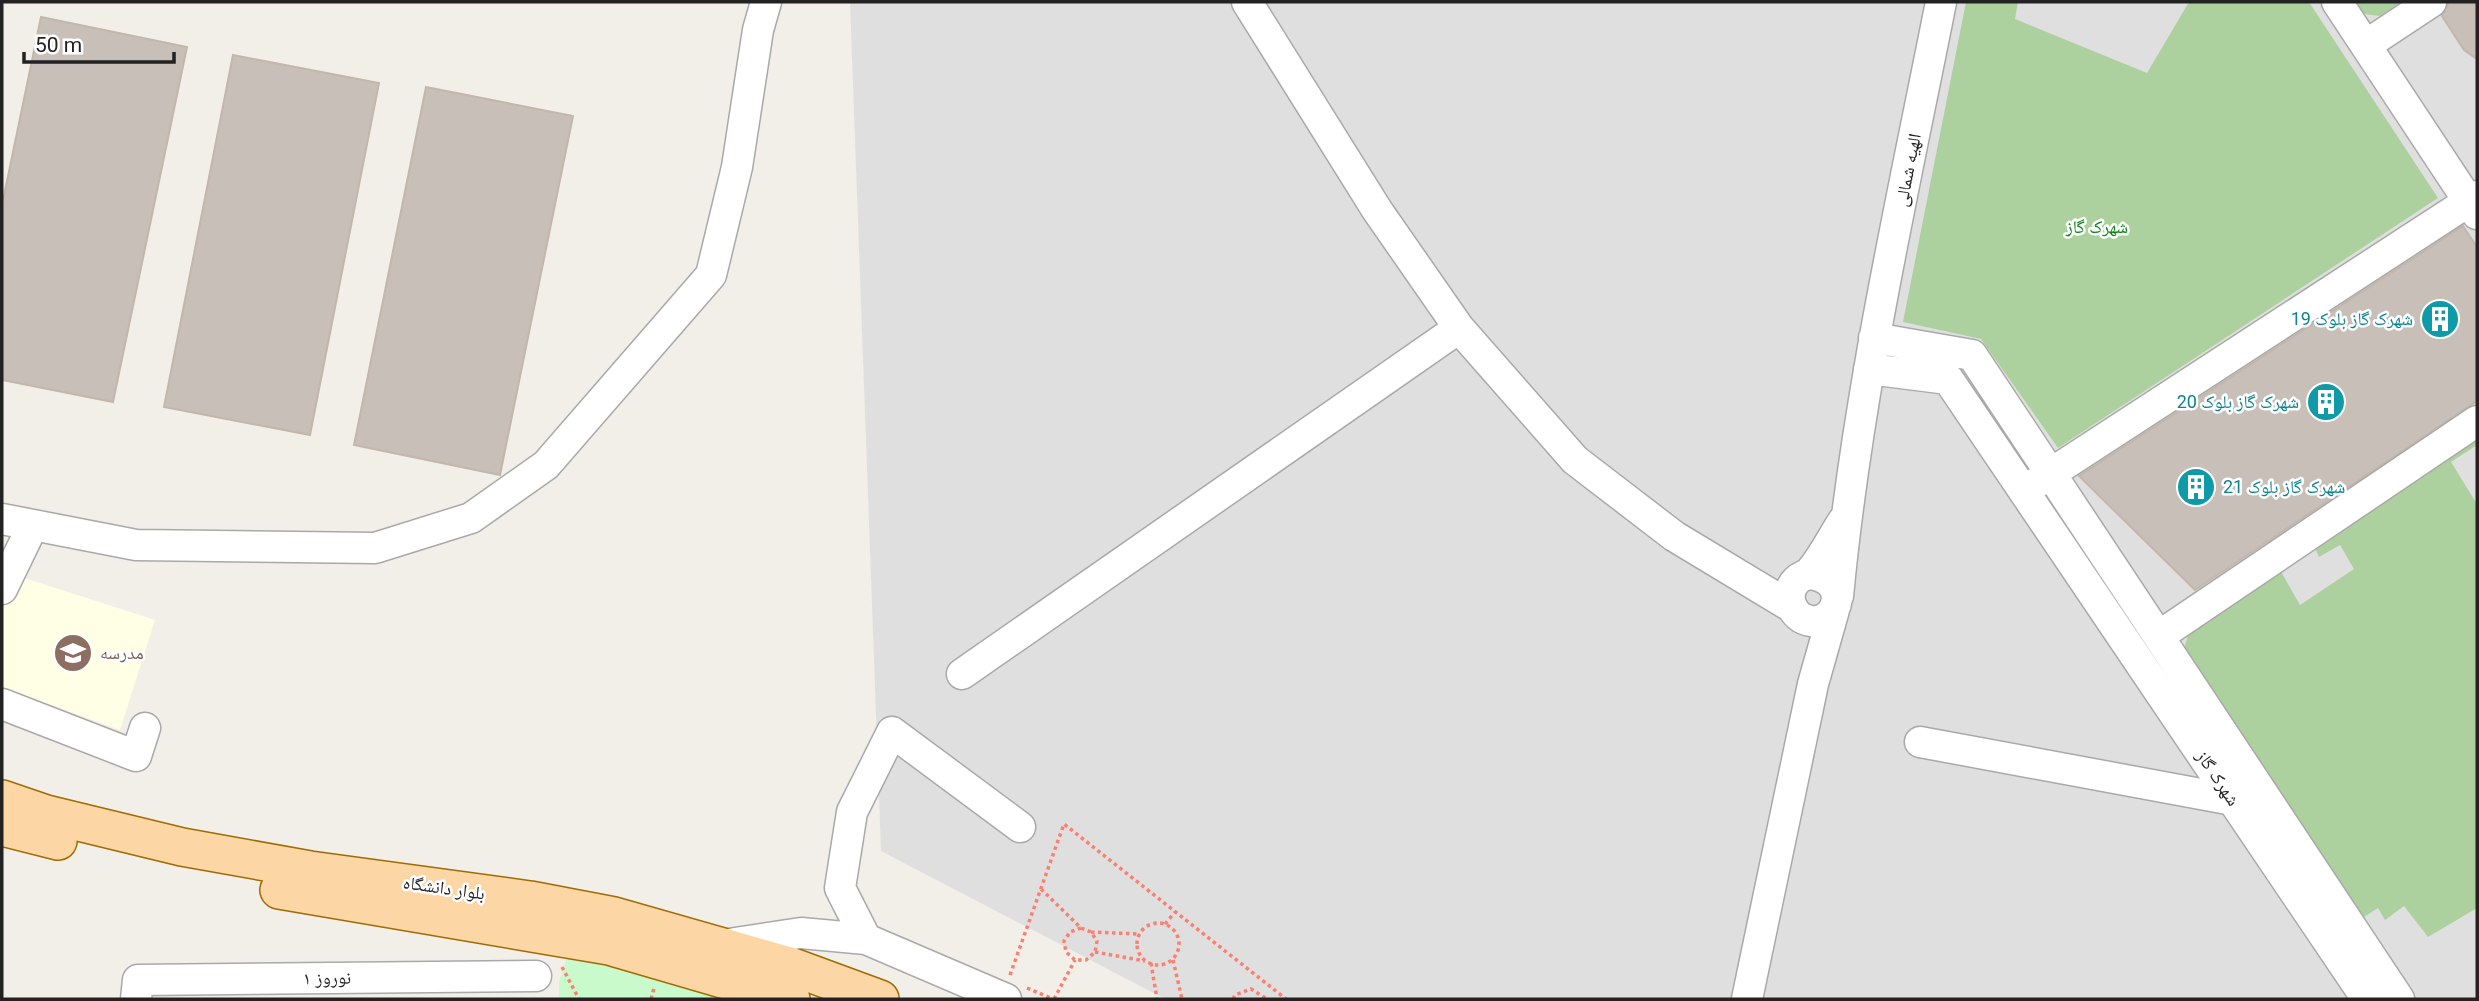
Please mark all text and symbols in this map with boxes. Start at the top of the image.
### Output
scale bar [24,21,175,65]
text: 50 m [35,33,82,57]
street label: الهیه شمالی [1890,132,1926,208]
park label: شهرک گاز [2065,216,2128,237]
building icon: شهرک گاز بلوک 19 [2419,298,2461,340]
place label: شهرک گاز بلوک 19 [2291,308,2413,330]
building icon: شهرک گاز بلوک 20 [2305,381,2347,423]
place label: شهرک گاز بلوک 20 [2177,391,2299,413]
building icon: شهرک گاز بلوک 21 [2175,466,2217,508]
place label: شهرک گاز بلوک 21 [2223,476,2345,498]
school or university icon: مدرسه [52,632,94,674]
place label: مدرسه [100,642,144,663]
street label: شهرک گاز [2192,745,2245,809]
street label: بلوار دانشگاه [402,871,486,904]
street label: نوروز ۱ [303,967,351,988]

